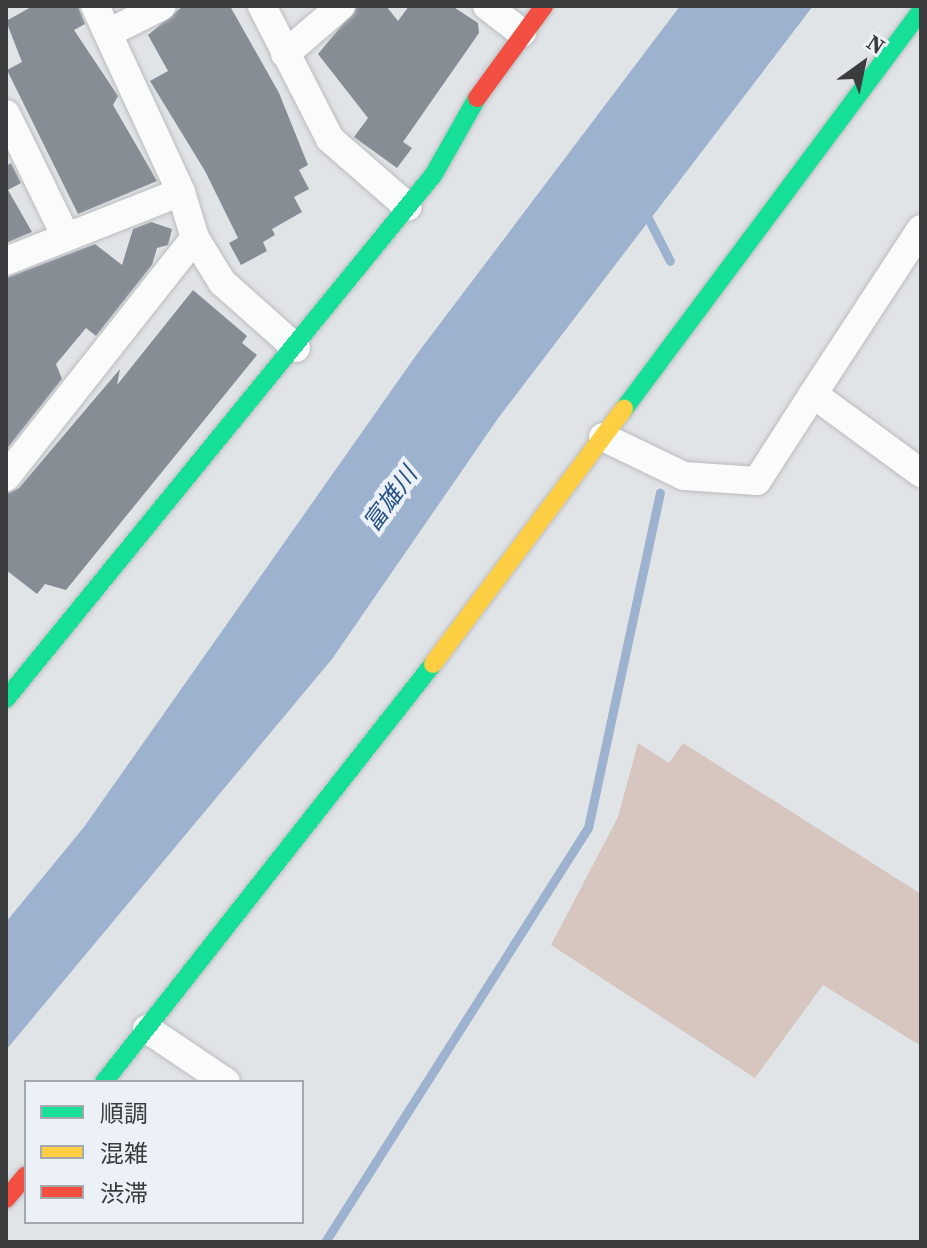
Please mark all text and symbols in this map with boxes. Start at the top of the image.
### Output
north arrow [823,24,903,104]
text: N [861,27,891,61]
water label: 富雄川 [357,461,423,537]
legend [24,1080,304,1224]
text: 順調 [100,1097,148,1130]
text: 混雑 [100,1137,148,1170]
text: 渋滞 [100,1177,148,1210]

